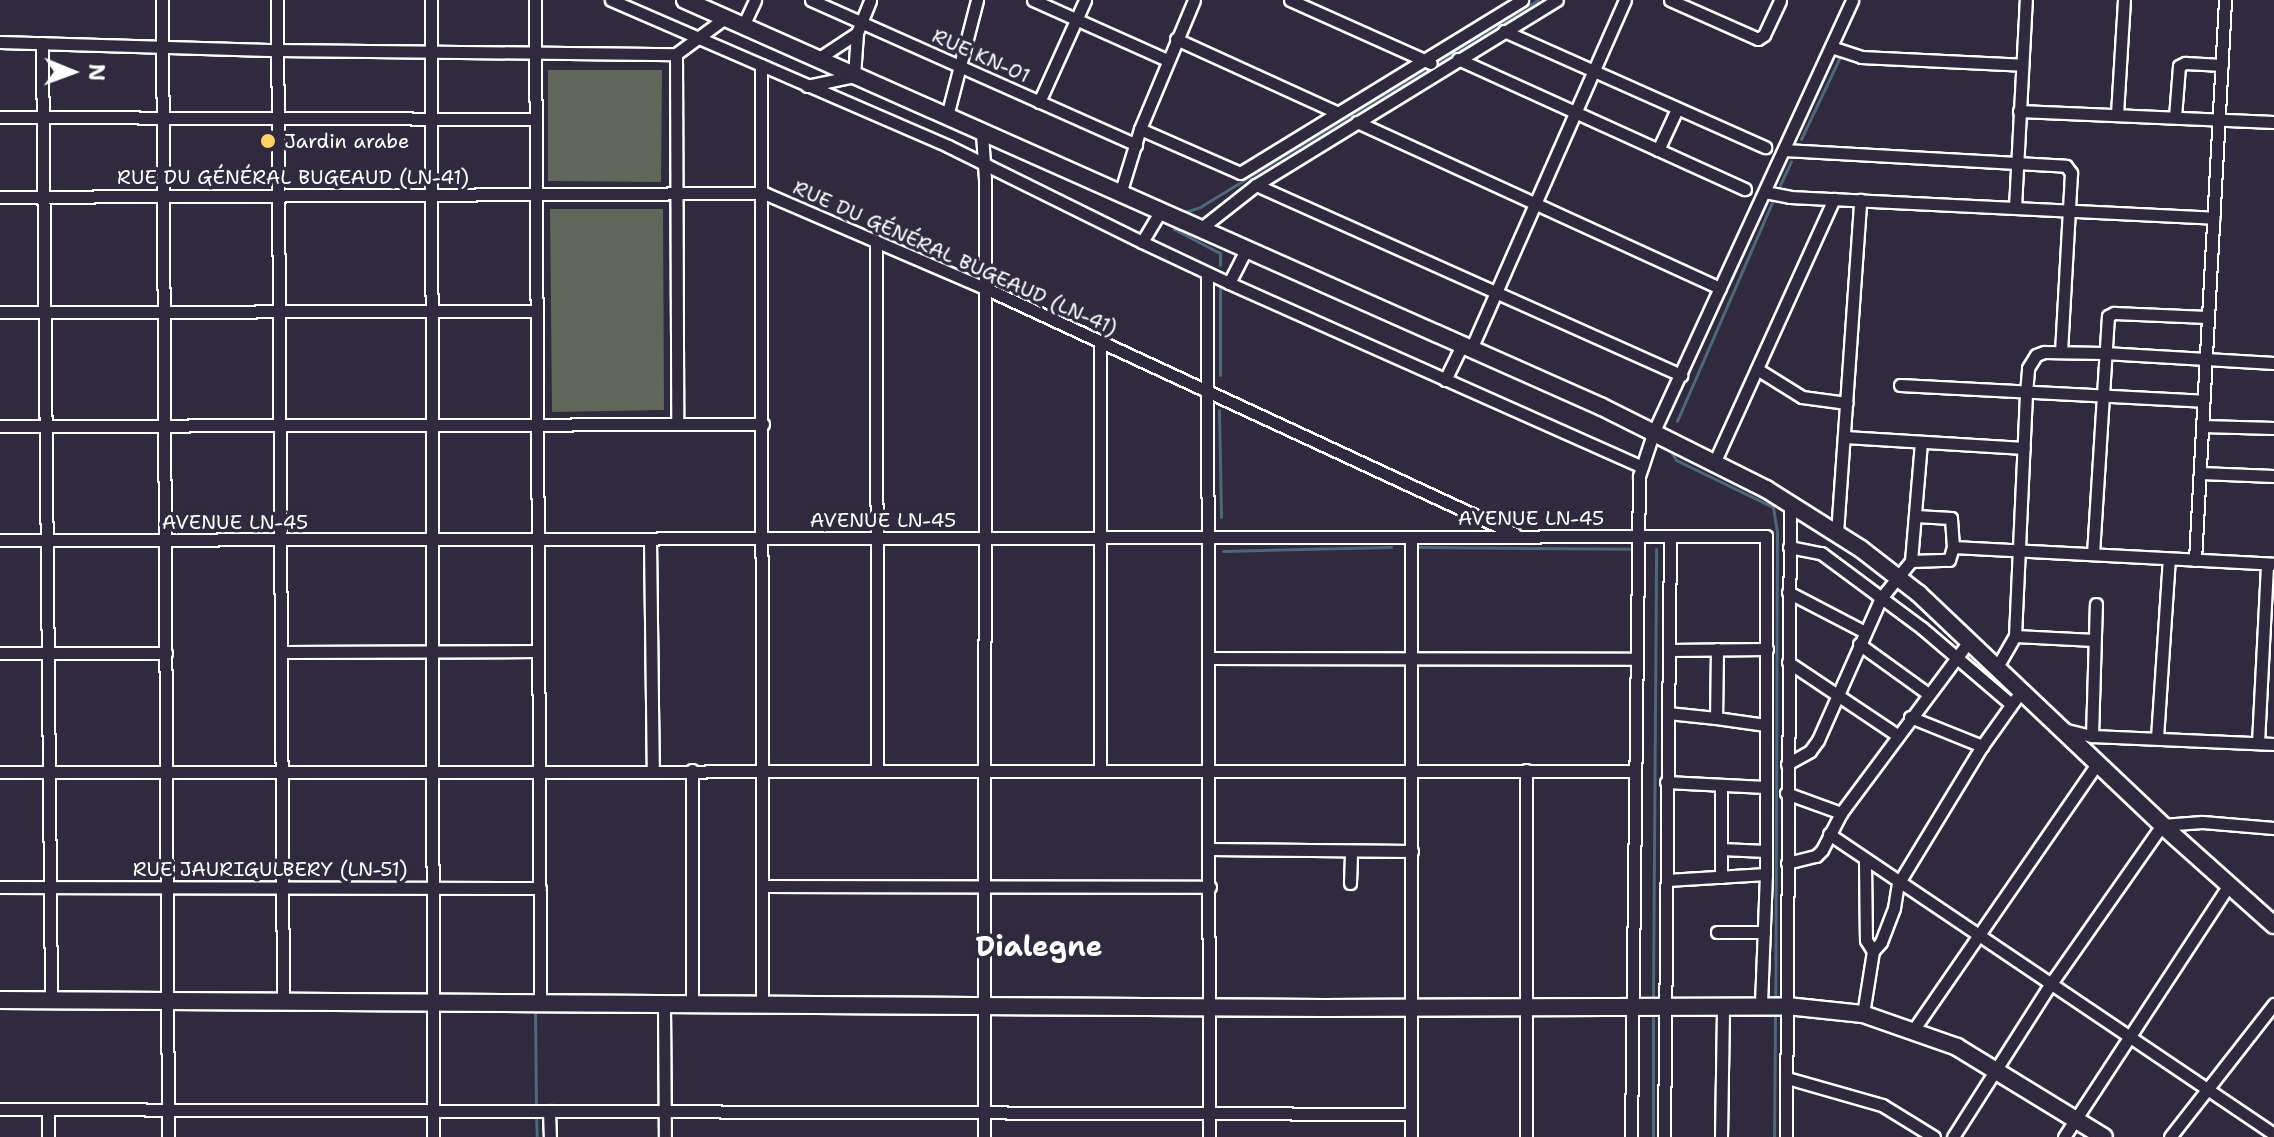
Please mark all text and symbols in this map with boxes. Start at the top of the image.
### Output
street label: RUE KN-01 [928,24,1034,88]
north arrow [32,32,112,112]
text: N [82,63,111,81]
place label: Jardin arabe [284,129,409,153]
marker: Jardin arabe [259,132,277,150]
street label: RUE DU GÉNÉRAL BUGEAUD (LN-41) [117,165,469,189]
street label: RUE DU GÉNÉRAL BUGEAUD (LN-41) [789,175,1121,341]
street label: AVENUE LN-45 [1458,506,1604,530]
street label: AVENUE LN-45 [810,508,956,532]
street label: AVENUE LN-45 [162,510,308,534]
street label: RUE JAURIGULBERY (LN-51) [133,857,407,881]
district label: Dialegne [975,929,1103,963]

